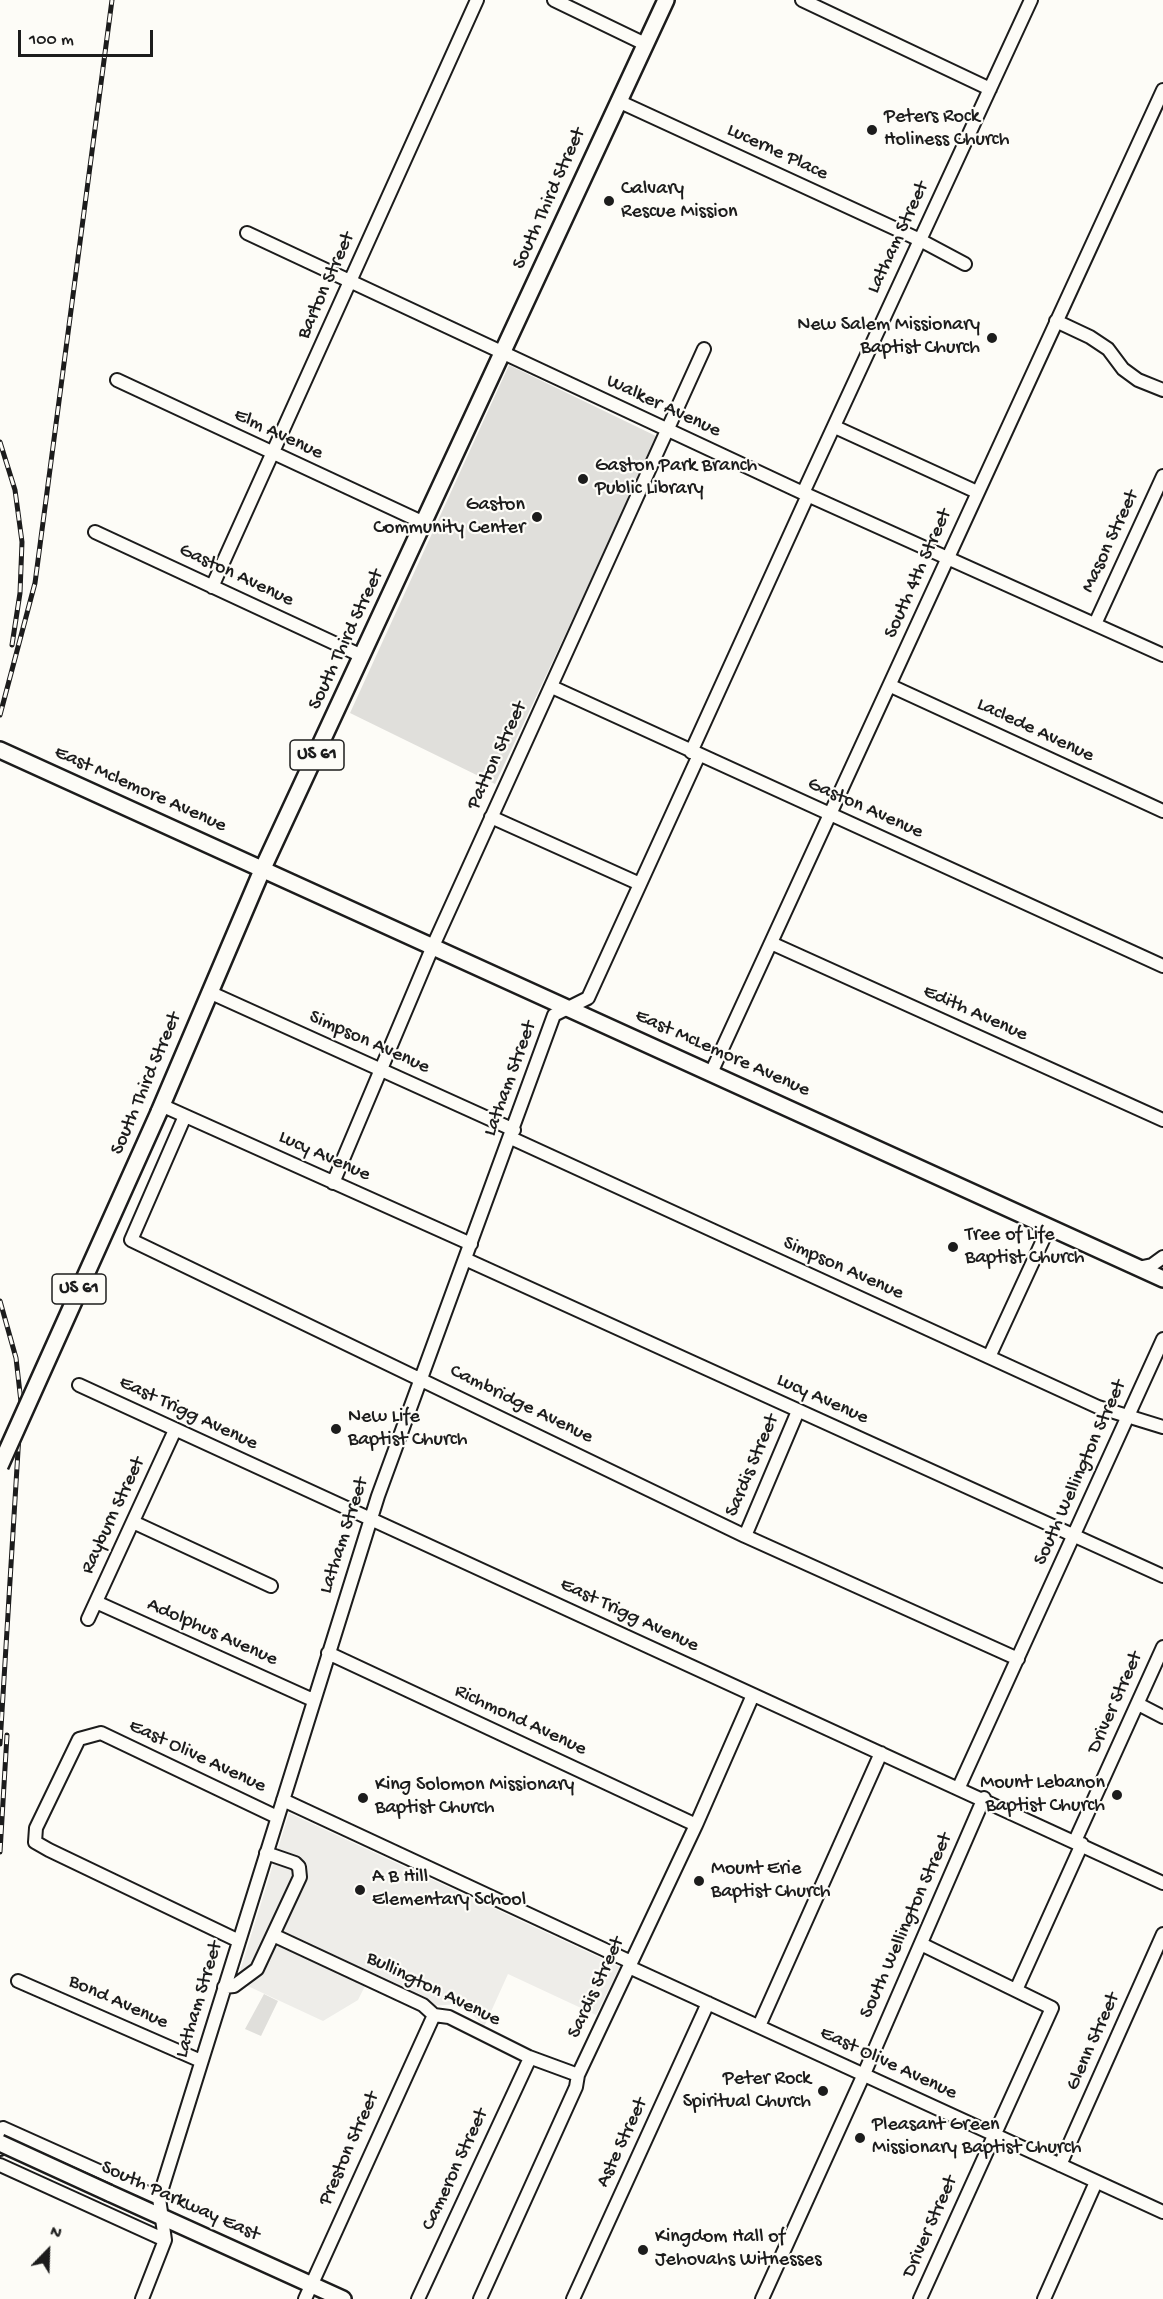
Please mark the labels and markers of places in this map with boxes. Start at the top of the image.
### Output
place label: Peters Rock Holiness Church [884,106,1009,153]
marker: Peters Rock Holiness Church [865,123,879,137]
place label: Calvary Rescue Mission [621,178,738,225]
marker: Calvary Rescue Mission [602,194,616,208]
place label: New Salem Missionary Baptist Church [797,314,980,361]
marker: New Salem Missionary Baptist Church [985,331,999,345]
place label: Gaston Park Branch Public Library [595,455,757,502]
marker: Gaston Park Branch Public Library [576,472,590,486]
place label: Gaston Community Center [373,494,525,541]
marker: Gaston Community Center [530,510,544,524]
place label: Tree of Life Baptist Church [965,1224,1085,1271]
marker: Tree of Life Baptist Church [946,1240,960,1254]
place label: New Life Baptist Church [348,1406,468,1453]
marker: New Life Baptist Church [329,1422,343,1436]
place label: Mount Lebanon Baptist Church [980,1772,1105,1819]
place label: King Solomon Missionary Baptist Church [375,1774,574,1821]
marker: Mount Lebanon Baptist Church [1110,1788,1124,1802]
marker: King Solomon Missionary Baptist Church [356,1791,370,1805]
place label: Mount Erie Baptist Church [711,1858,831,1905]
place label: A B Hill Elementary School [372,1866,526,1913]
marker: Mount Erie Baptist Church [692,1874,706,1888]
marker: A B Hill Elementary School [353,1883,367,1897]
place label: Peter Rock Spiritual Church [683,2068,811,2115]
marker: Peter Rock Spiritual Church [816,2084,830,2098]
place label: Pleasant Green Missionary Baptist Church [872,2114,1081,2161]
marker: Pleasant Green Missionary Baptist Church [853,2131,867,2145]
place label: Kingdom Hall of Jehovahs Witnesses [655,2226,822,2273]
marker: Kingdom Hall of Jehovahs Witnesses [636,2243,650,2257]

